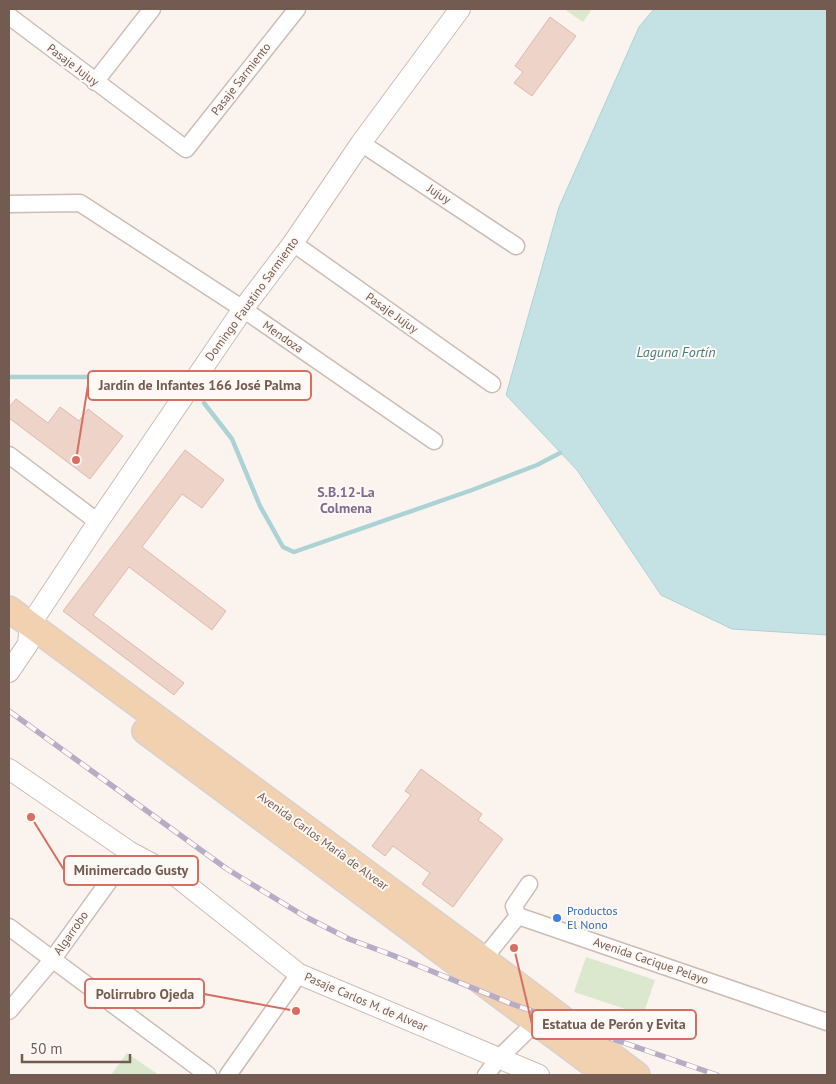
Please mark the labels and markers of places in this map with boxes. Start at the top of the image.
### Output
callout: Jardín de Infantes 166 José Palma [88,371,311,400]
callout: Minimercado Gusty [64,856,198,885]
place label: Productos El Nono [567,903,618,932]
marker: Productos El Nono [551,912,563,924]
callout: Polirrubro Ojeda [85,979,204,1008]
callout: Estatua de Perón y Evita [532,1010,696,1039]

